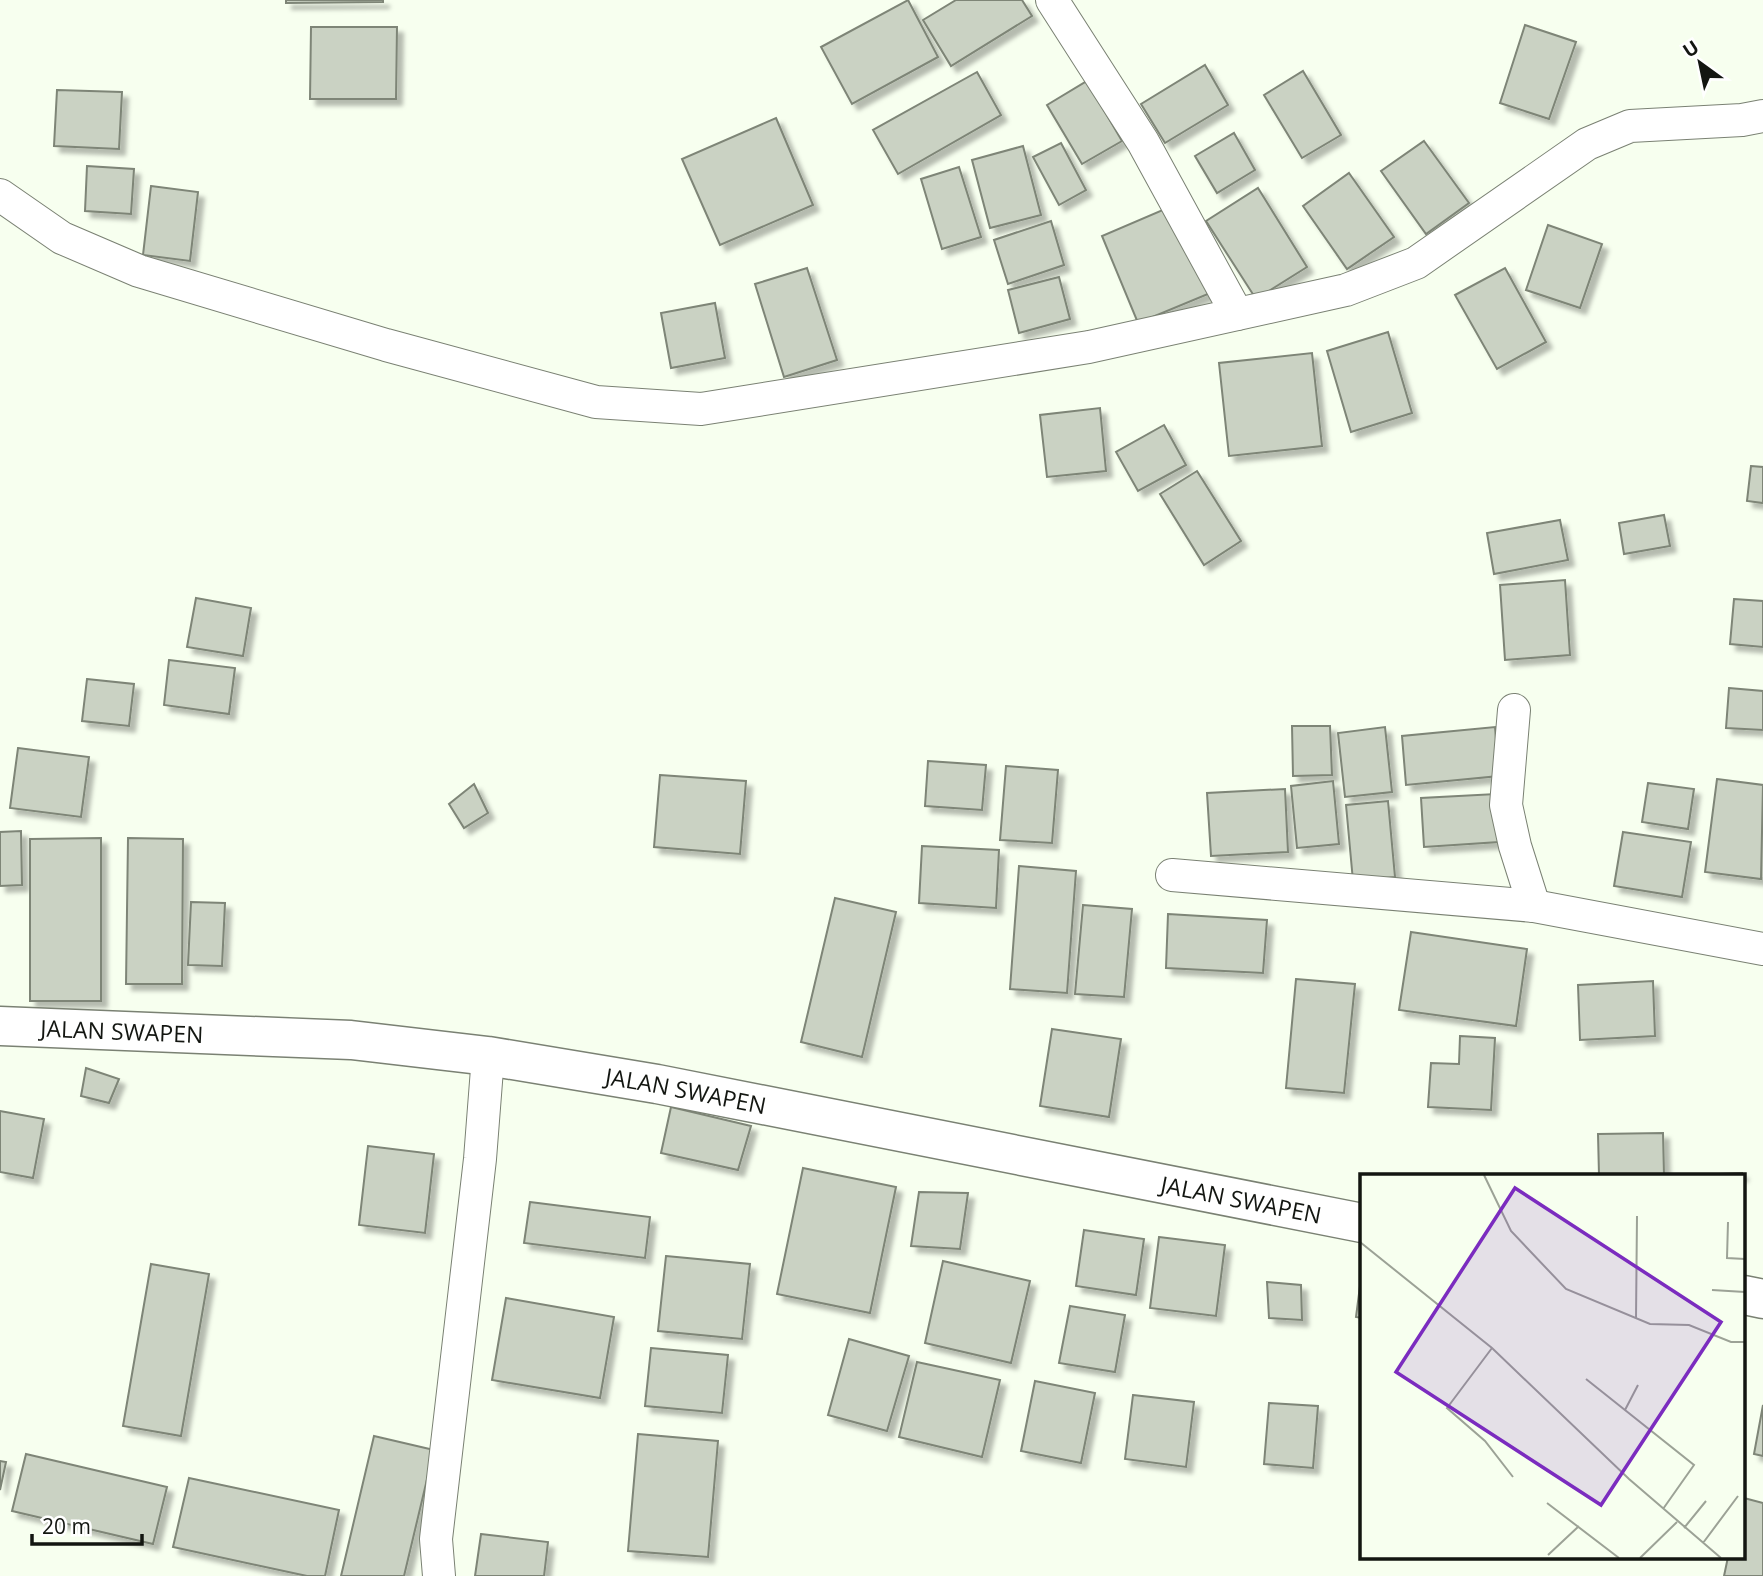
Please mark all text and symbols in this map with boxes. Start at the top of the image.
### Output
north arrow [1665,28,1735,98]
text: U [1678,34,1704,64]
street label: JALAN SWAPEN [38,1012,204,1050]
street label: JALAN SWAPEN [601,1059,769,1121]
street label: JALAN SWAPEN [1156,1167,1324,1231]
inset map [1360,1174,1746,1558]
scale bar [32,1502,142,1546]
text: 20 m [42,1512,91,1540]

